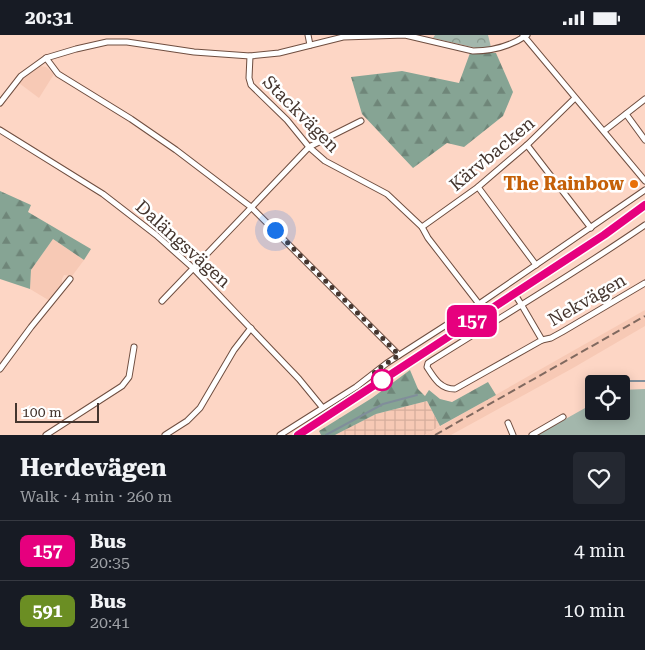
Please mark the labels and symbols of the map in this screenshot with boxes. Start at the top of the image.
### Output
street label: Stackvägen [259,71,344,157]
street label: Kärvbacken [445,112,539,195]
place label: The Rainbow [503,173,625,194]
marker: The Rainbow [628,178,640,190]
street label: Dalängsvägen [132,196,235,292]
your location [263,218,288,243]
street label: Nekvägen [544,269,630,330]
line badge: 157 [443,305,501,337]
unlabelled marker [371,369,393,391]
scale bar [15,400,99,423]

